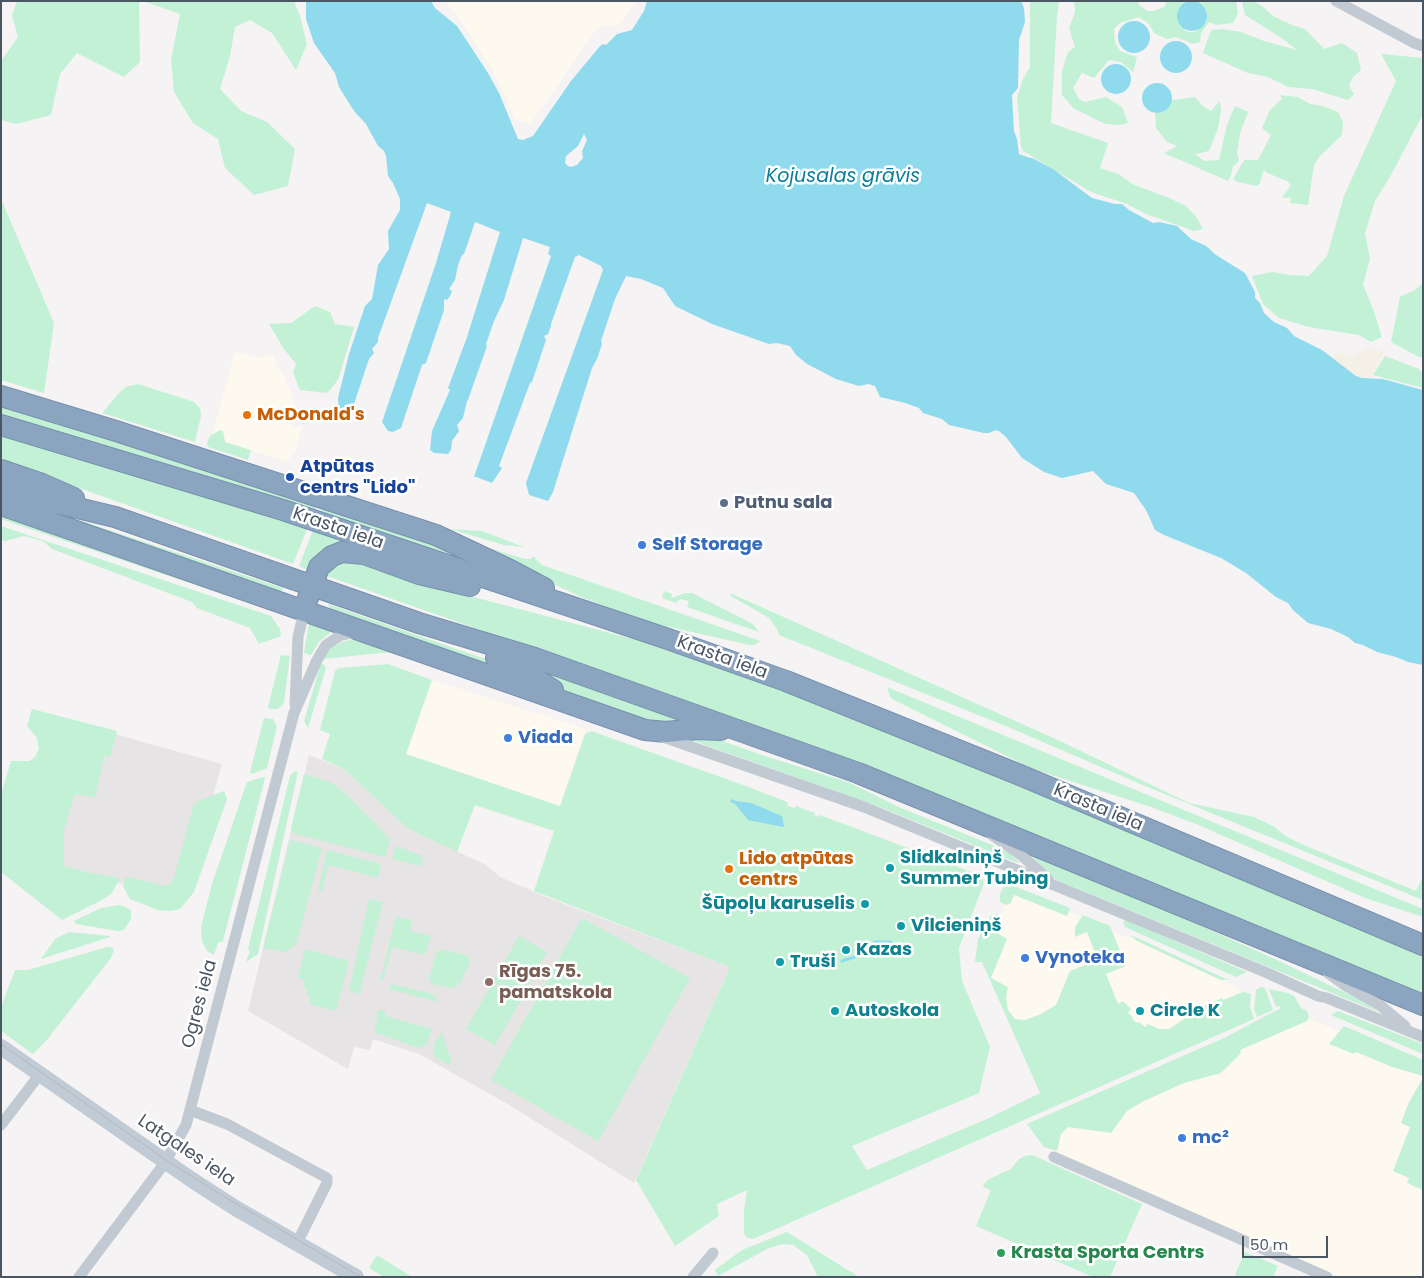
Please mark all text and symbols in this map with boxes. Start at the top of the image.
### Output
water label: Kojusalas grāvis [766,166,920,188]
place label: McDonald's [257,404,365,426]
marker: McDonald's [241,409,253,421]
place label: Atpūtas centrs "Lido" [300,456,415,498]
marker: Atpūtas centrs "Lido" [284,471,296,483]
place label: Putnu sala [734,492,833,514]
marker: Putnu sala [718,497,730,509]
street label: Krasta iela [290,503,386,555]
place label: Self Storage [652,534,763,556]
marker: Self Storage [636,539,648,551]
street label: Krasta iela [674,632,770,684]
place label: Viada [518,727,573,749]
marker: Viada [502,732,514,744]
street label: Krasta iela [1050,780,1146,836]
place label: Slidkalniņš Summer Tubing [900,847,1049,890]
place label: Lido atpūtas centrs [739,848,854,891]
marker: Slidkalniņš Summer Tubing [884,862,896,874]
marker: Lido atpūtas centrs [723,863,735,875]
place label: Šūpoļu karuselis [702,893,855,915]
marker: Šūpoļu karuselis [859,898,871,910]
place label: Vilcieniņš [911,915,1002,937]
marker: Vilcieniņš [895,920,907,932]
place label: Kazas [856,939,912,961]
marker: Kazas [840,944,852,956]
place label: Vynoteka [1035,947,1125,969]
place label: Truši [790,951,836,973]
marker: Vynoteka [1019,952,1031,964]
marker: Truši [774,956,786,968]
street label: Ogres iela [178,957,222,1051]
place label: Rīgas 75. pamatskola [499,961,612,1004]
marker: Rīgas 75. pamatskola [483,976,495,988]
place label: Autoskola [845,1000,939,1022]
place label: Circle K [1150,1000,1220,1022]
marker: Autoskola [829,1005,841,1017]
marker: Circle K [1134,1005,1146,1017]
street label: Latgales iela [133,1111,239,1191]
place label: mc² [1192,1127,1229,1149]
marker: mc² [1176,1132,1188,1144]
scale bar [1244,1226,1330,1258]
text: 50 m [1250,1234,1288,1255]
place label: Krasta Sporta Centrs [1011,1242,1205,1264]
marker: Krasta Sporta Centrs [995,1247,1007,1259]

